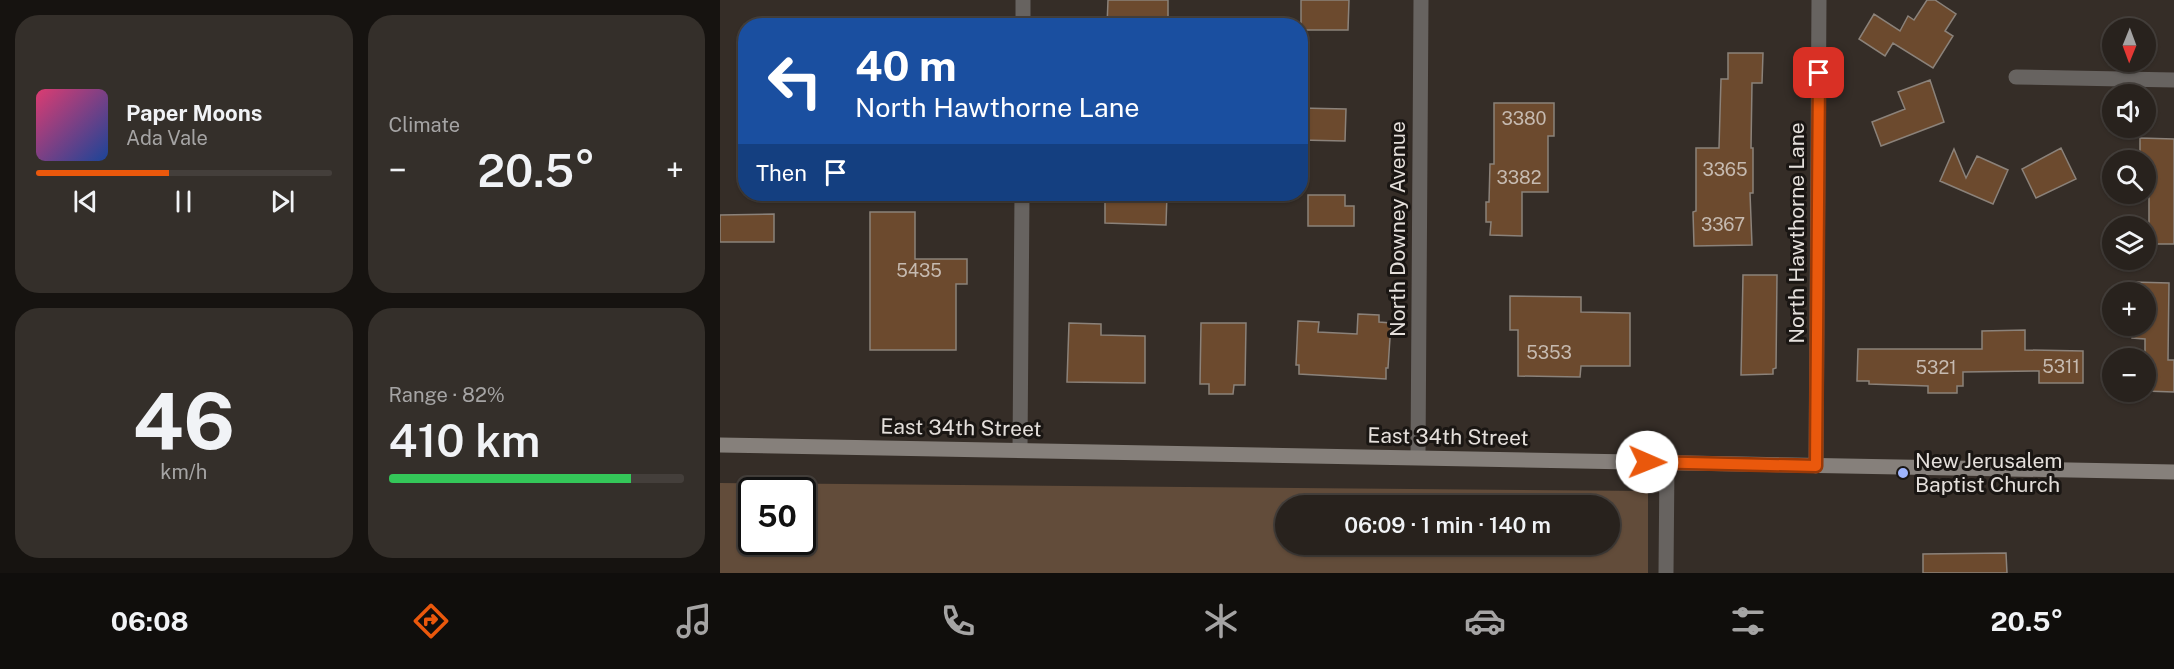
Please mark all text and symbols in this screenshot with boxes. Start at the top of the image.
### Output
north arrow [2102,18,2156,72]
map controls [2102,18,2156,402]
text: 40 m [855,41,957,90]
icon: left [756,42,834,120]
pin [1793,47,1844,98]
icon: arrive [1802,56,1835,89]
button: sound [2102,84,2156,138]
text: North Hawthorne Lane [855,91,1140,123]
text: Paper Moons [126,100,262,126]
house number: 3380 [1502,108,1547,129]
text: Climate [389,113,460,137]
street label: North Downey Avenue [1385,121,1410,337]
street label: North Hawthorne Lane [1784,122,1809,344]
text: Ada Vale [126,126,208,150]
text: 20.5° [477,144,595,197]
button: search [2102,150,2156,204]
text: − [389,151,407,189]
text: + [666,151,684,189]
icon: arrive [819,156,852,189]
house number: 3365 [1702,159,1748,180]
text: Then [756,160,807,186]
house number: 3382 [1497,167,1541,188]
icon: previous [69,185,102,218]
icon: pause [167,185,200,218]
icon: next [266,185,299,218]
house number: 3367 [1701,214,1745,235]
button: layers [2102,216,2156,270]
house number: 5435 [896,260,942,281]
button: + [2102,282,2156,336]
house number: 5353 [1526,342,1572,363]
button: − [2102,348,2156,402]
house number: 5311 [2042,356,2080,377]
house number: 5321 [1916,357,1956,378]
text: 46 [132,375,235,467]
text: Range · 82% [389,383,505,407]
text: 410 km [389,414,541,467]
street label: East 34th Street [880,414,1042,441]
street label: East 34th Street [1367,423,1529,450]
position arrow [1615,430,1679,494]
place label: New Jerusalem Baptist Church [1915,448,2062,497]
text: km/h [160,460,207,484]
marker: New Jerusalem Baptist Church [1896,466,1910,480]
speed limit sign: 50 [738,477,816,555]
text: 06:09 · 1 min · 140 m [1344,512,1551,538]
icon: directions [410,600,452,642]
icon: music [673,600,715,642]
icon: phone [937,600,979,642]
icon: climate [1200,600,1242,642]
icon: car [1464,600,1506,642]
icon: filters [1727,600,1769,642]
text: 06:08 [111,605,189,637]
text: 20.5° [1990,605,2063,637]

